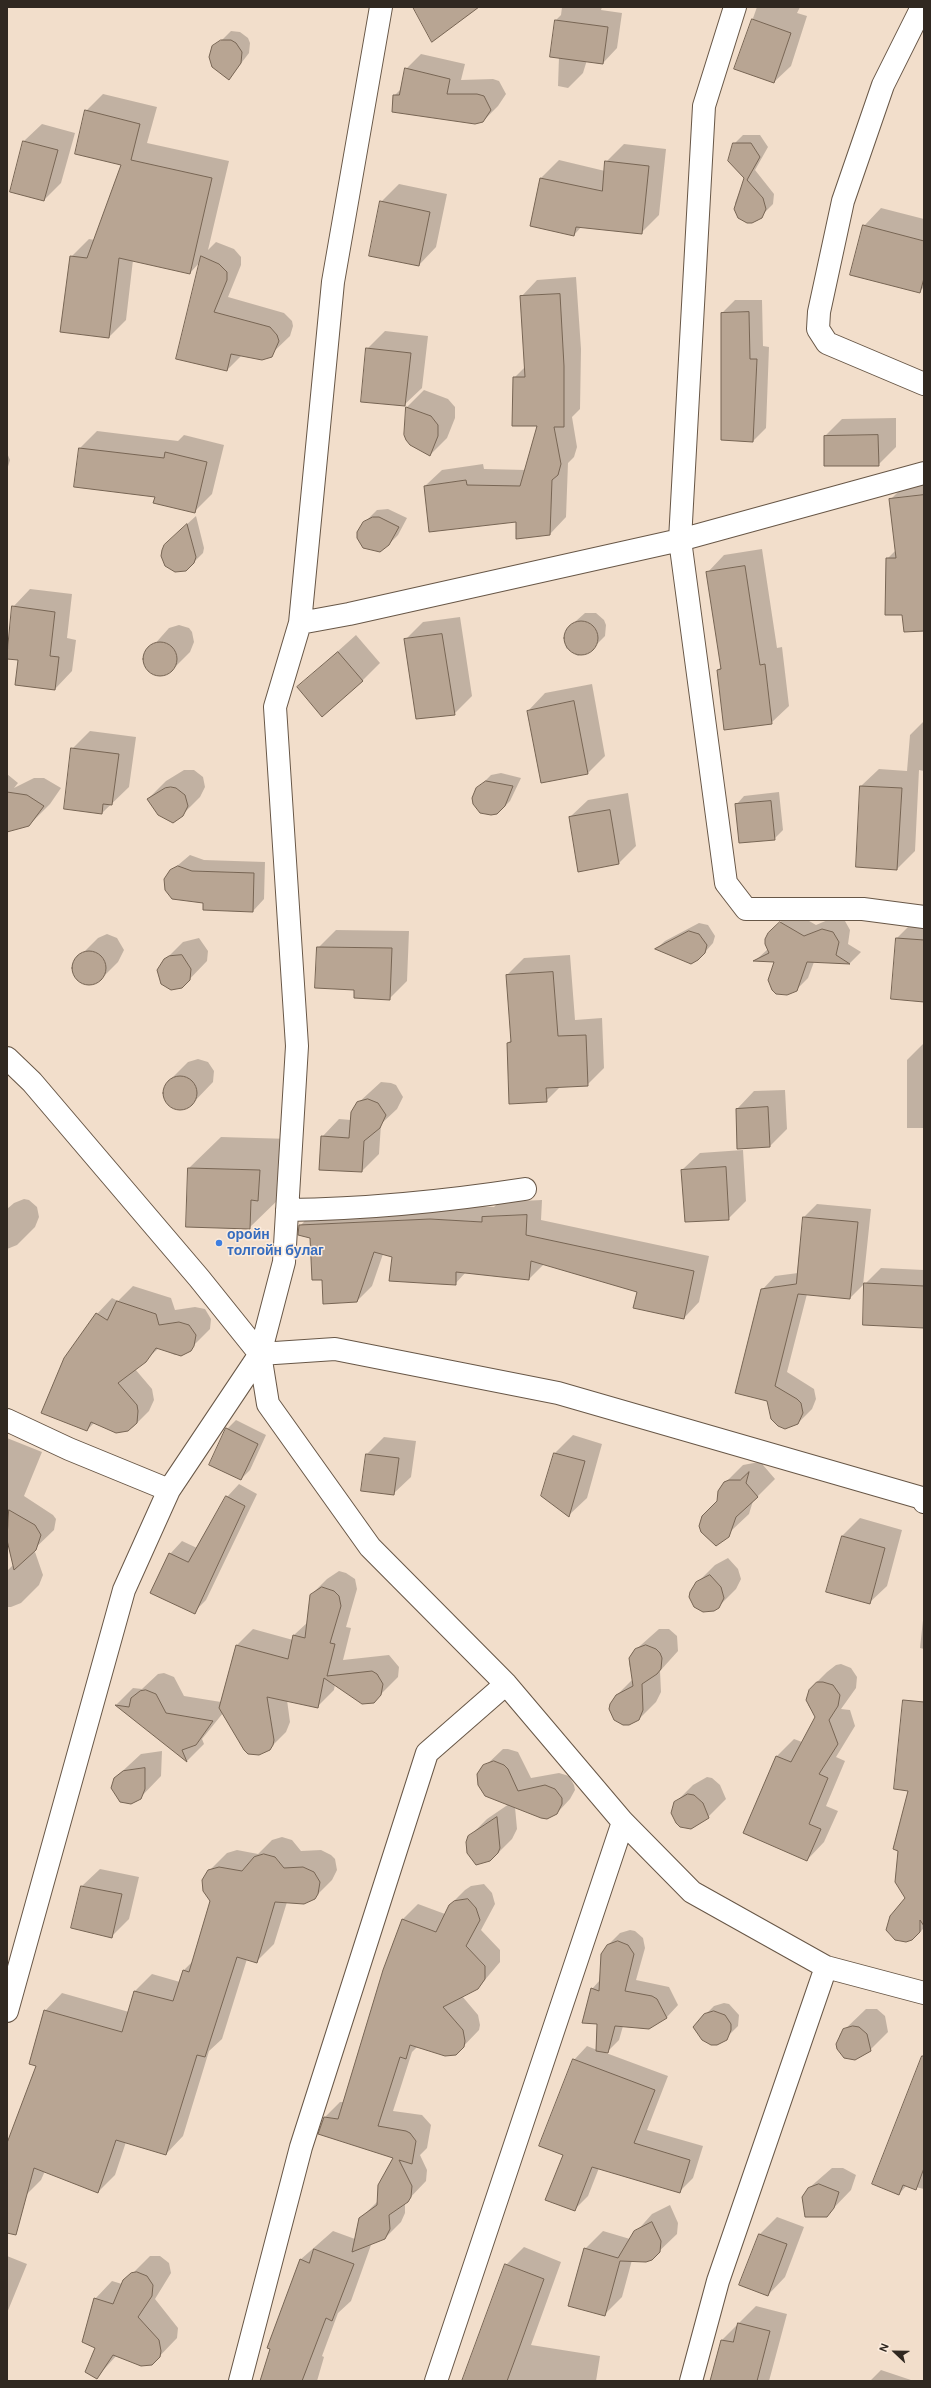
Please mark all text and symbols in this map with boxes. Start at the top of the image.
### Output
place label: оройн толгойн булаг [227,1227,324,1260]
marker: оройн толгойн булаг [214,1238,224,1248]
north arrow [875,2332,915,2372]
text: N [876,2341,892,2354]

